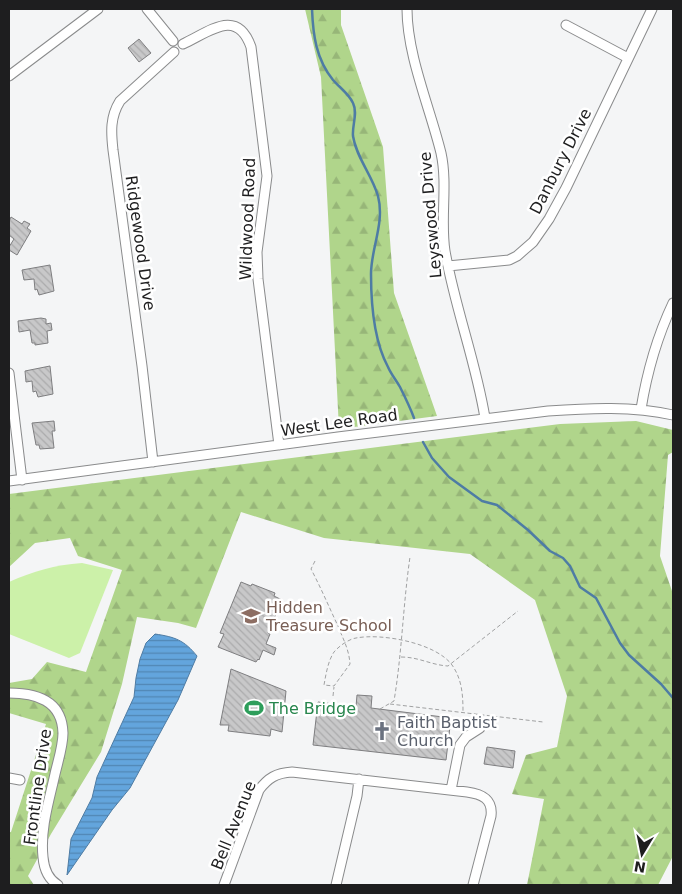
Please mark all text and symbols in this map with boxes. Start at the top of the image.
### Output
street label: Danbury Drive [526,105,595,217]
street label: Leyswood Drive [416,151,445,279]
street label: Wildwood Road [236,157,259,281]
street label: Ridgewood Drive [122,174,159,312]
street label: West Lee Road [279,405,399,440]
place label: Hidden Treasure School [265,598,392,635]
school or university icon: Hidden Treasure School [240,605,262,627]
sports icon: The Bridge [243,697,265,719]
place label: The Bridge [268,699,356,718]
place label: Faith Baptist Church [397,713,497,750]
church icon: Faith Baptist Church [371,720,393,742]
street label: Frontline Drive [20,728,55,846]
street label: Bell Avenue [207,778,260,872]
north arrow [617,829,667,879]
text: N [633,858,647,876]

